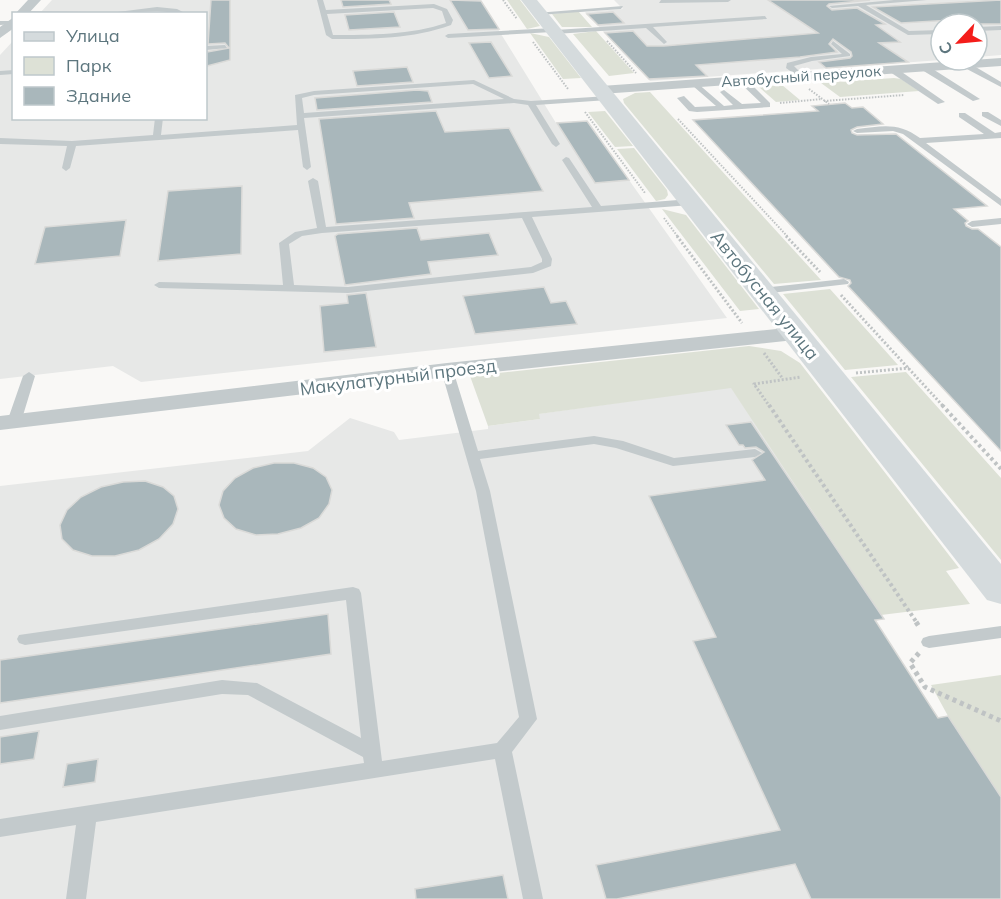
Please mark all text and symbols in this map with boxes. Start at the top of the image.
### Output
legend [12,12,207,120]
north arrow [929,12,989,72]
text: Улица [65,24,120,47]
text: С [934,39,957,58]
text: Парк [66,54,112,77]
street label: Автобусный переулок [720,61,882,91]
text: Здание [66,84,131,107]
street label: Автобусная улица [706,226,824,364]
street label: Макулатурный проезд [298,354,498,400]

